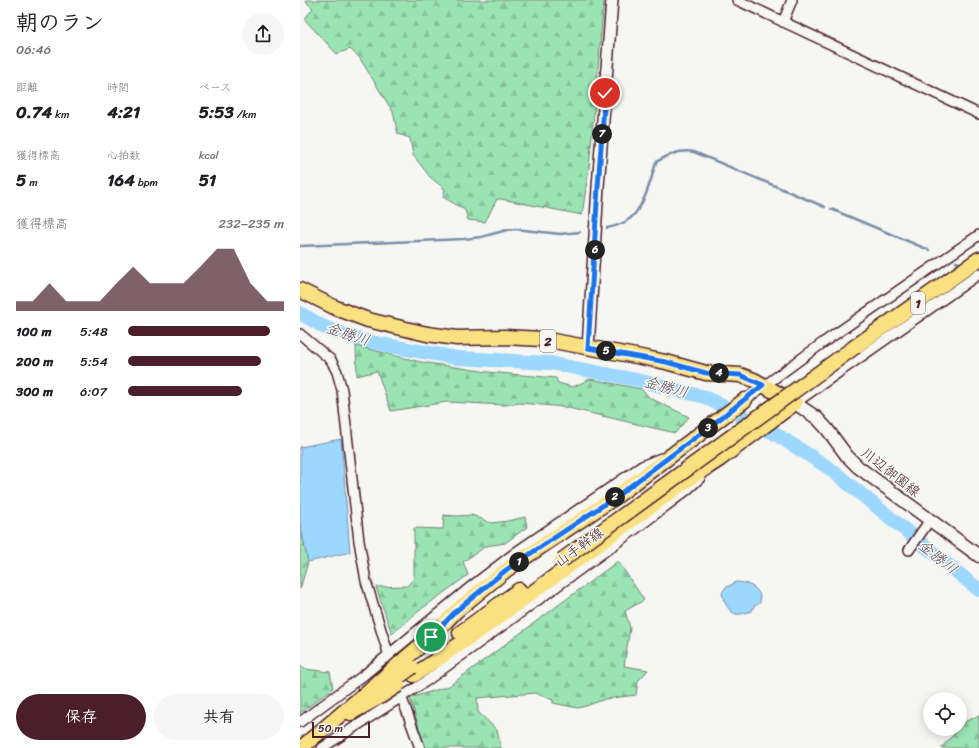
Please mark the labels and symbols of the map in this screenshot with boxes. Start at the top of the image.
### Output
pin [588,76,622,110]
pin: 7 [592,124,612,144]
pin: 6 [585,240,605,260]
road number: 1 [911,292,925,314]
water label: 金勝川 [323,315,373,353]
road number: 2 [540,330,556,352]
pin: 5 [596,341,616,361]
pin: 4 [709,363,729,383]
water label: 金勝川 [641,369,691,405]
pin: 3 [698,418,718,438]
street label: 川辺御園線 [855,441,926,504]
pin: 2 [605,487,625,507]
street label: 山手幹線 [549,521,609,574]
water label: 金勝川 [912,533,964,581]
pin: 1 [509,552,529,572]
pin [414,620,448,654]
scale bar [312,720,370,739]

